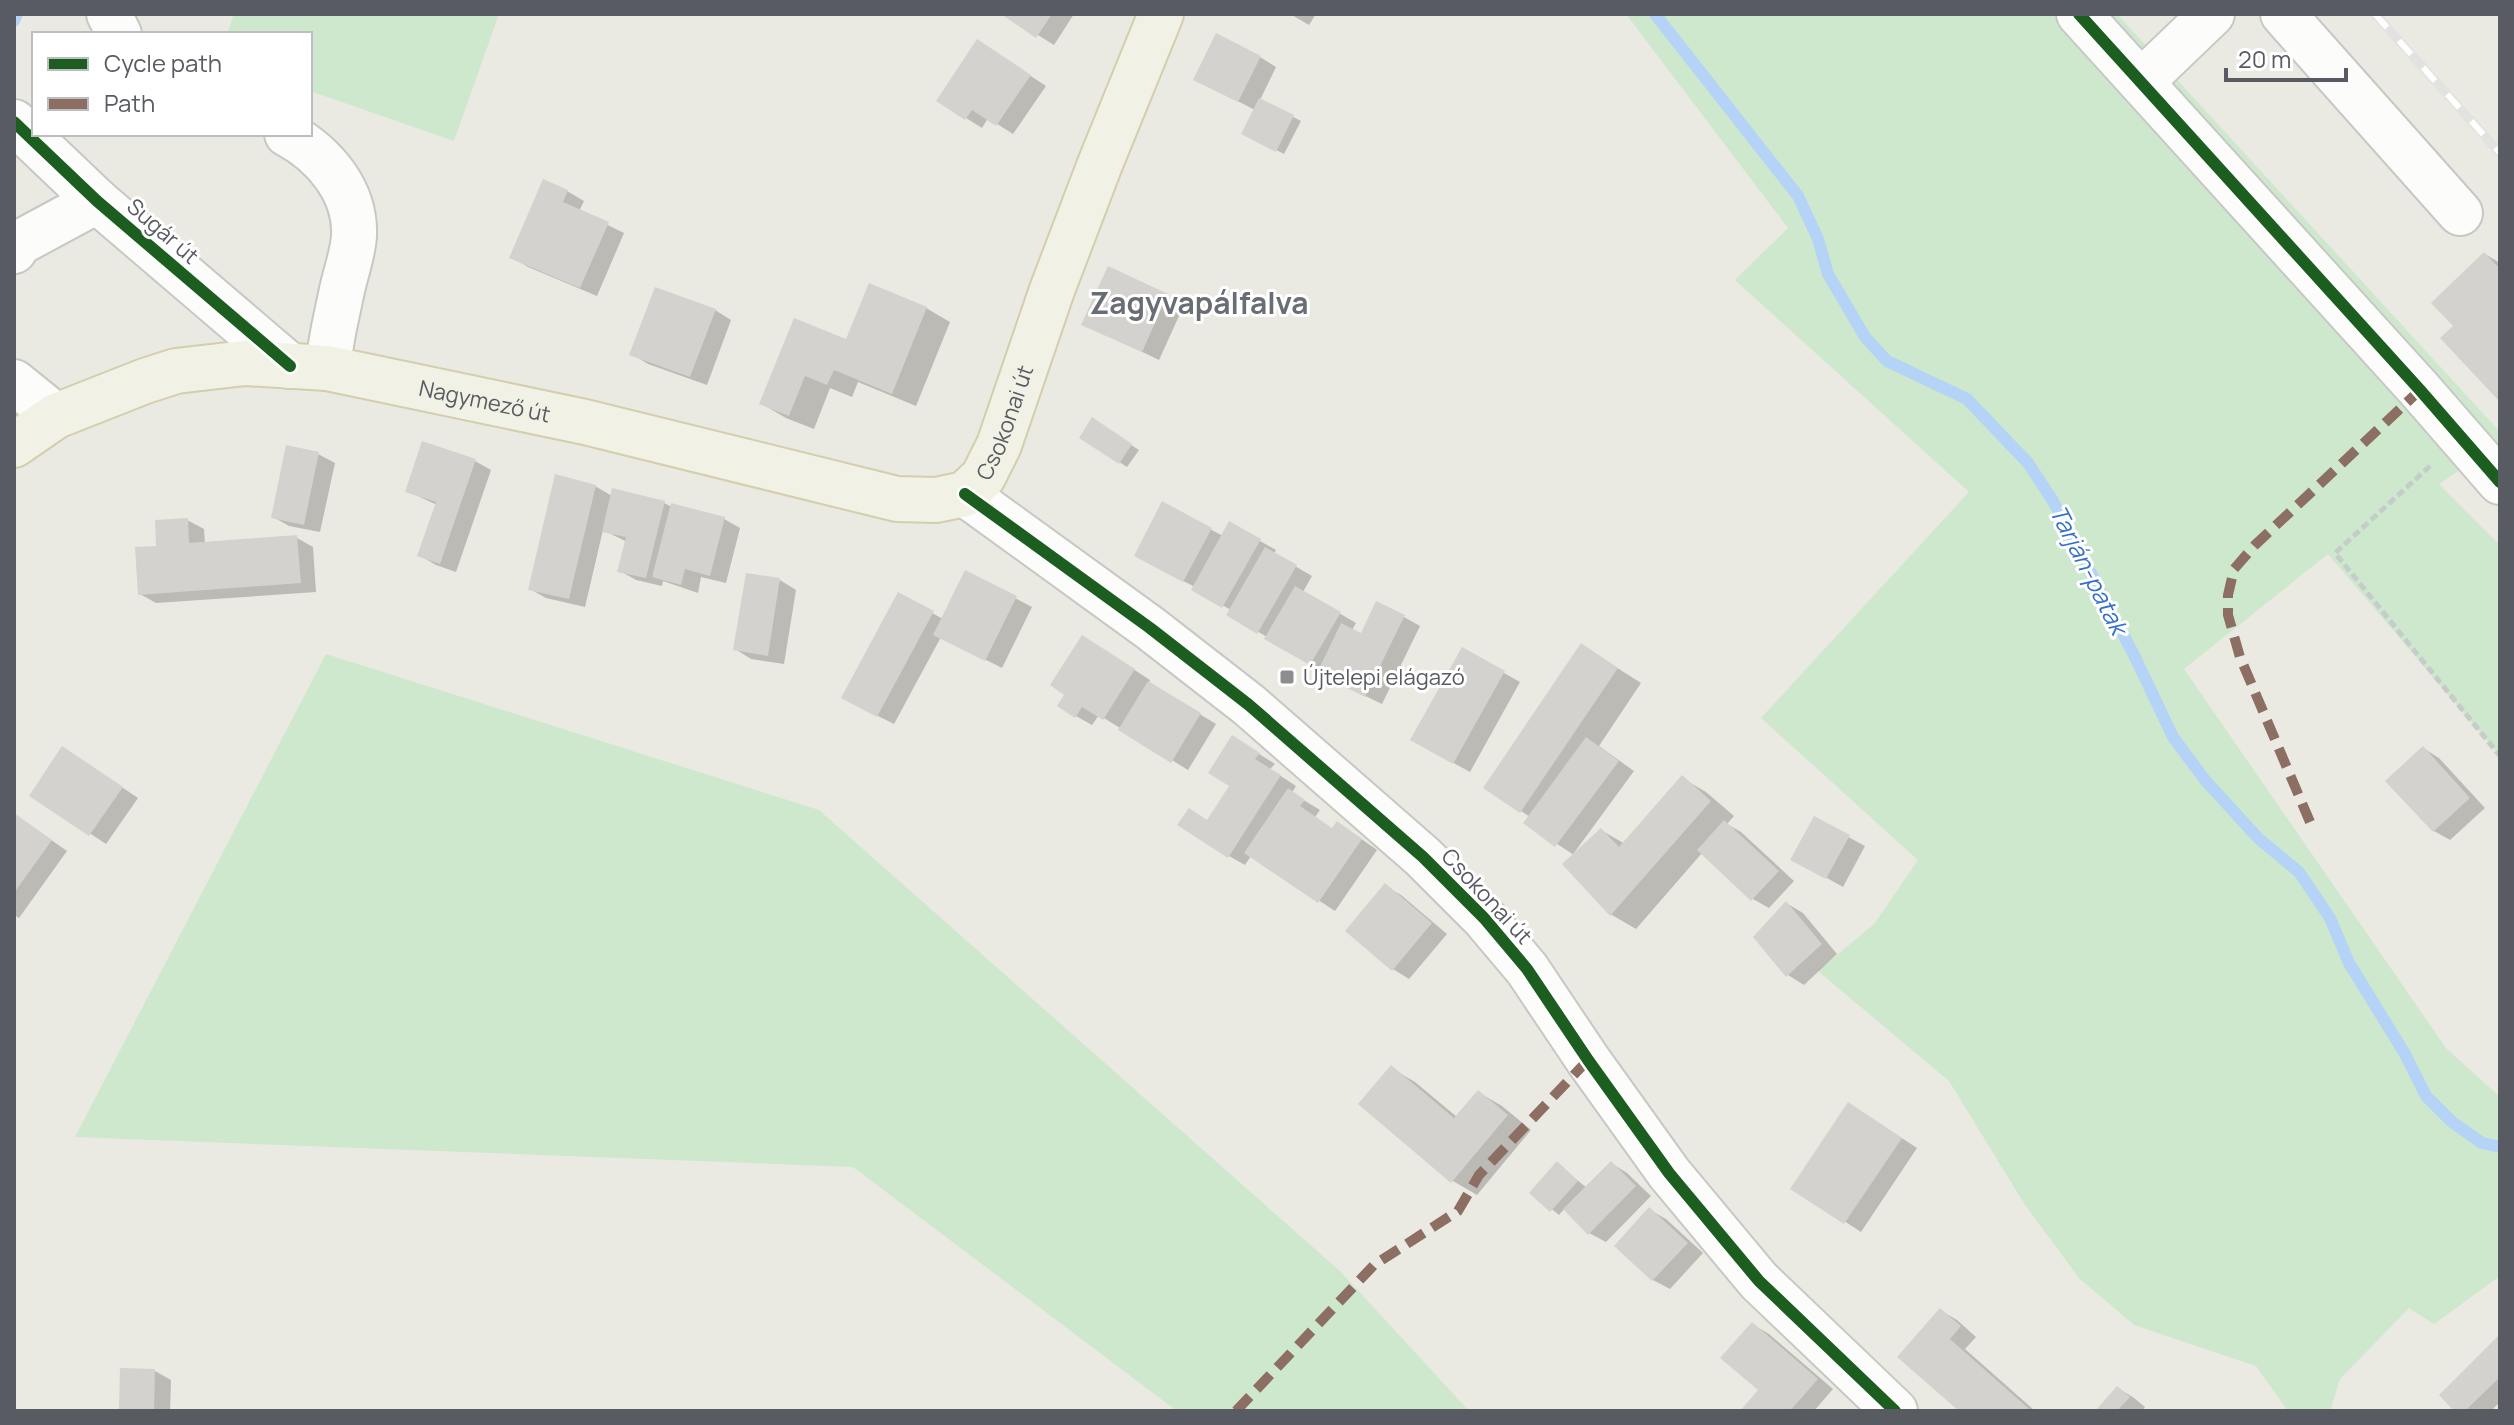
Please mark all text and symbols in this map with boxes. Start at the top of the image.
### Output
legend [32,32,312,136]
scale bar [2226,32,2346,82]
text: 20 m [2238,42,2291,75]
text: Cycle path [104,46,222,79]
text: Path [104,86,155,119]
street label: Sugár út [121,191,205,271]
district label: Zagyvapálfalva [1089,282,1309,323]
street label: Csokonai út [969,361,1040,485]
street label: Nagymező út [416,373,553,429]
water label: Tarján-patak [2043,499,2137,642]
place label: Újtelepi elágazó [1303,662,1465,692]
marker: Újtelepi elágazó [1278,668,1296,686]
street label: Csokonai út [1435,842,1539,951]

